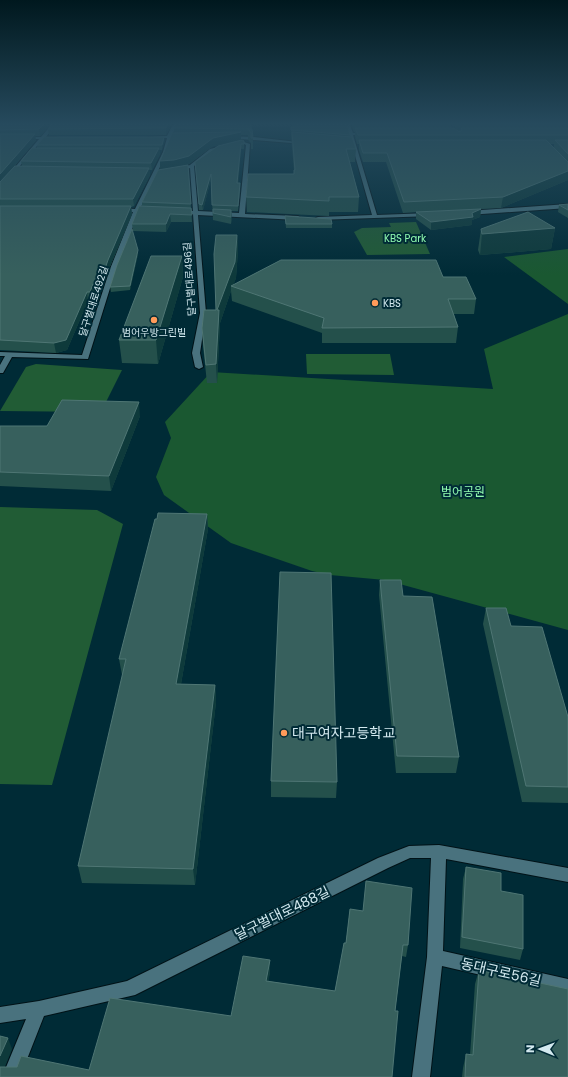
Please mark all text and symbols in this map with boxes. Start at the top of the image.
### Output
park label: KBS Park [384,231,427,246]
street label: 달구벌대로496길 [179,241,200,316]
street label: 달구벌대로492길 [75,264,112,338]
place label: KBS [383,296,401,311]
marker: KBS [370,298,380,308]
marker: 범어우방그린빌 [149,315,159,325]
place label: 범어우방그린빌 [122,325,186,340]
park label: 범어공원 [441,483,485,500]
place label: 대구여자고등학교 [292,723,395,743]
marker: 대구여자고등학교 [279,728,289,738]
street label: 달구벌대로488길 [231,881,333,945]
street label: 동대구로56길 [459,953,543,991]
north arrow [520,1029,560,1069]
text: N [522,1045,538,1053]

